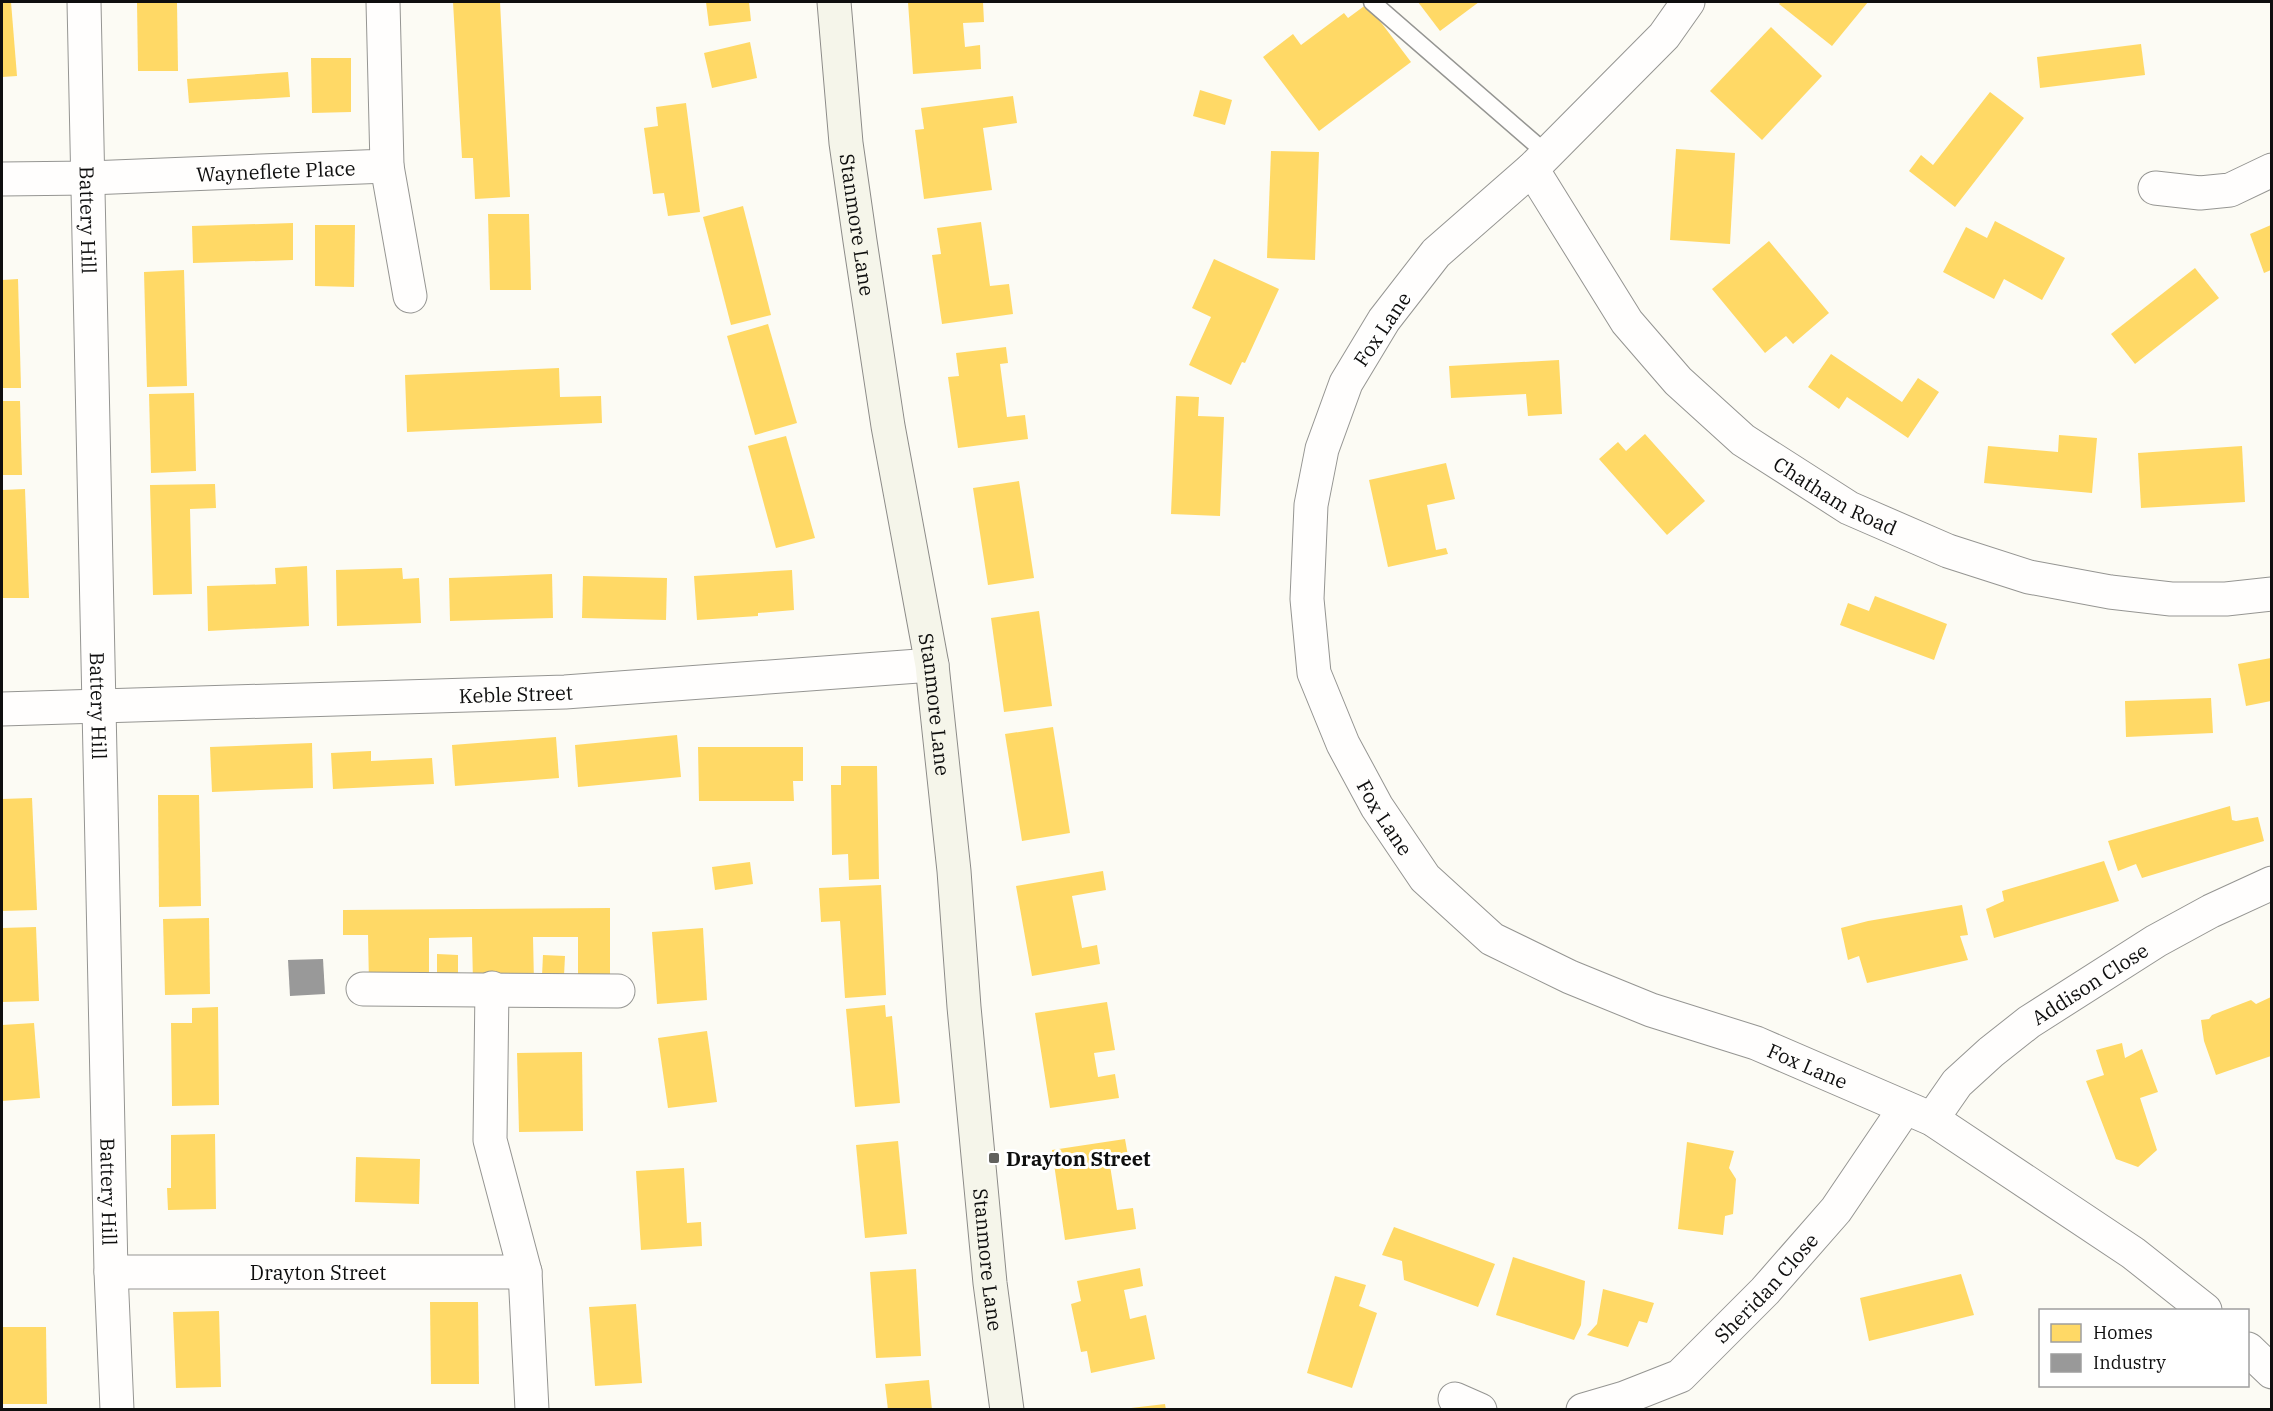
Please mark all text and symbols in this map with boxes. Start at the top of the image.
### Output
street label: Stanmore Lane [834,152,882,298]
street label: Wayneflete Place [196,154,356,187]
street label: Battery Hill [74,166,103,274]
street label: Fox Lane [1347,286,1417,372]
street label: Chatham Road [1769,450,1901,541]
street label: Stanmore Lane [913,631,957,777]
street label: Battery Hill [84,652,114,760]
street label: Keble Street [458,678,574,709]
street label: Fox Lane [1351,775,1419,861]
street label: Addison Close [2026,936,2153,1031]
street label: Fox Lane [1764,1036,1852,1095]
street label: Battery Hill [95,1138,124,1246]
place label: Drayton Street [1006,1145,1151,1172]
marker: Drayton Street [987,1151,1001,1165]
street label: Stanmore Lane [968,1187,1010,1333]
street label: Sheridan Close [1707,1227,1824,1349]
street label: Drayton Street [250,1259,386,1286]
legend [2039,1309,2249,1387]
text: Homes [2093,1321,2153,1344]
text: Industry [2093,1351,2166,1374]

